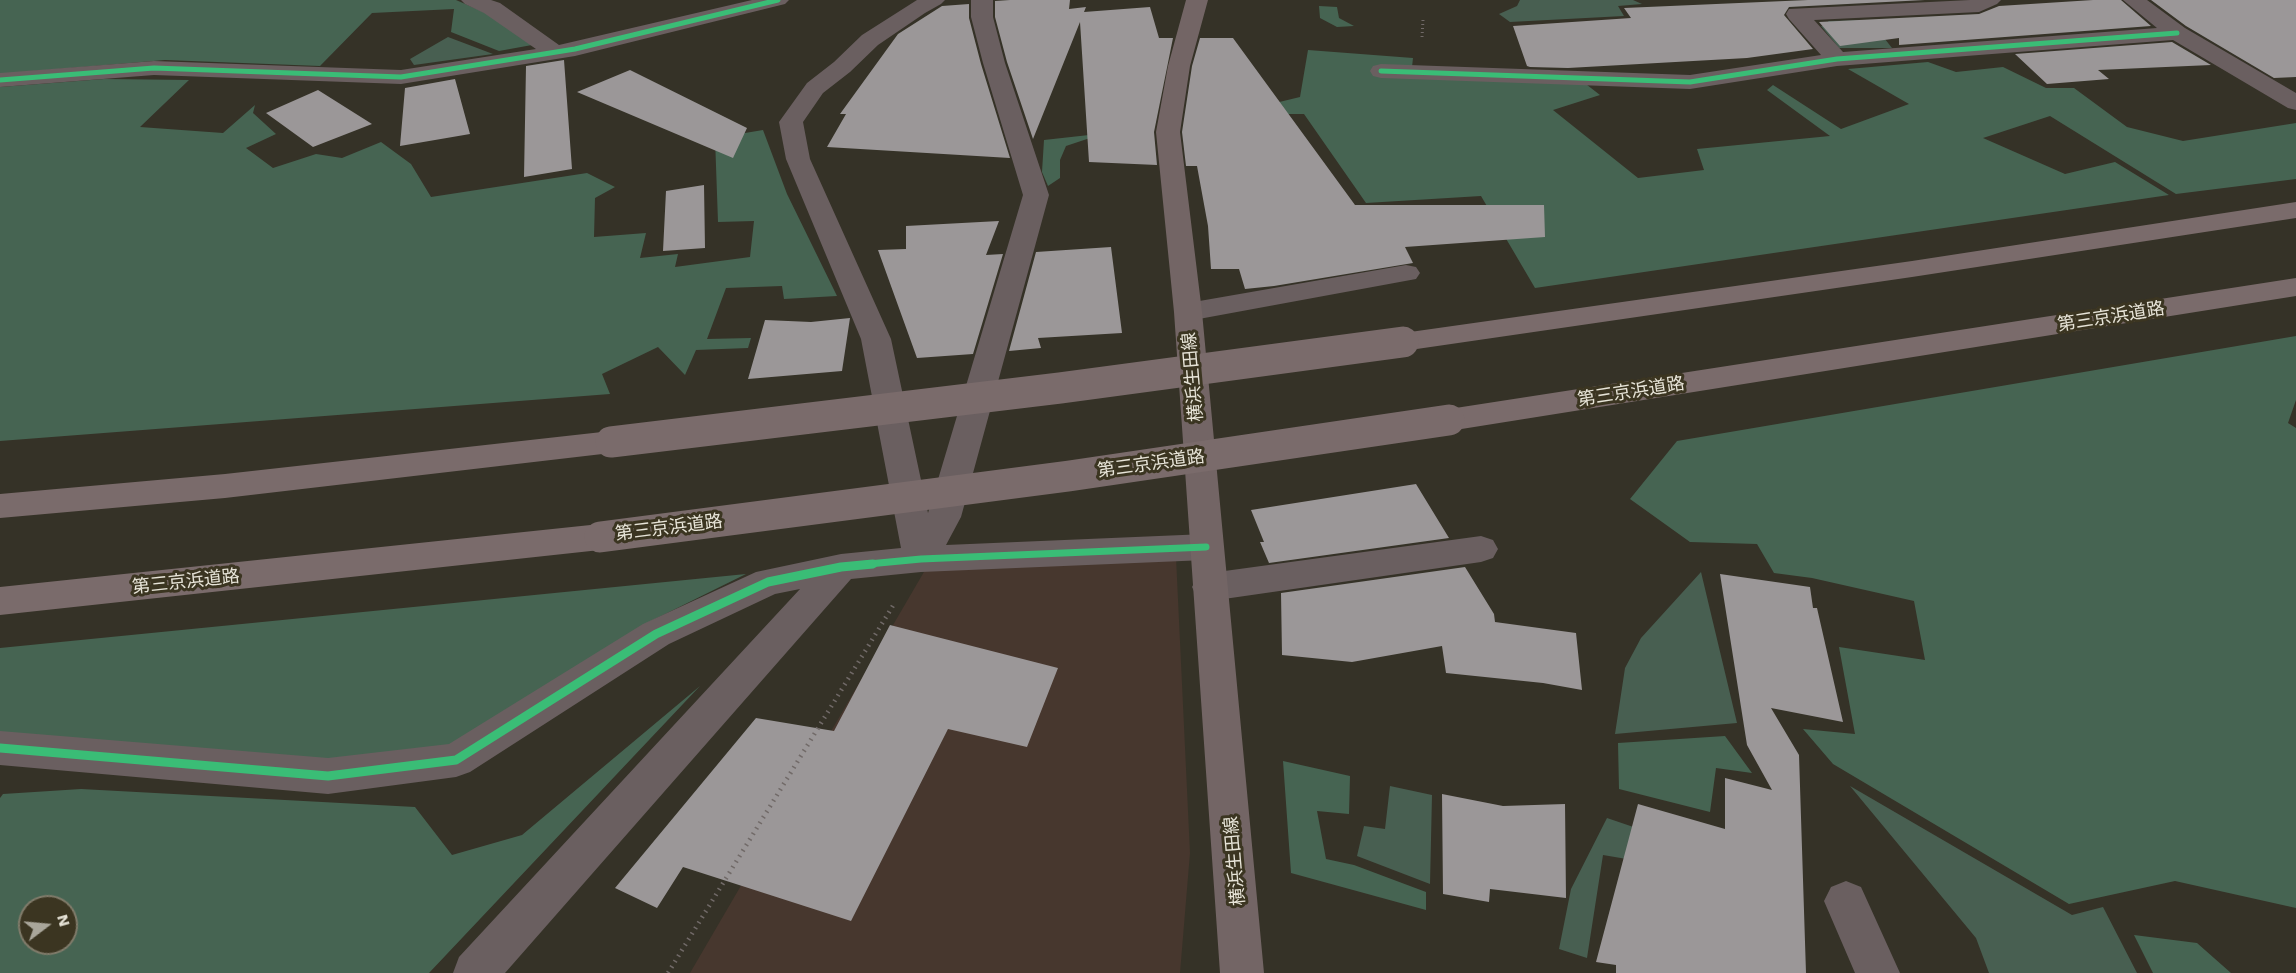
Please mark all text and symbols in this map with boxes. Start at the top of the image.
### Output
street label: 第三京浜道路 [2056,298,2166,336]
street label: 横浜生田線 [1178,331,1208,423]
street label: 第三京浜道路 [1576,373,1686,411]
street label: 第三京浜道路 [1096,446,1206,482]
street label: 第三京浜道路 [614,511,724,545]
street label: 第三京浜道路 [131,566,241,598]
street label: 横浜生田線 [1220,815,1250,907]
north arrow [18,895,78,955]
text: N [53,912,75,929]

